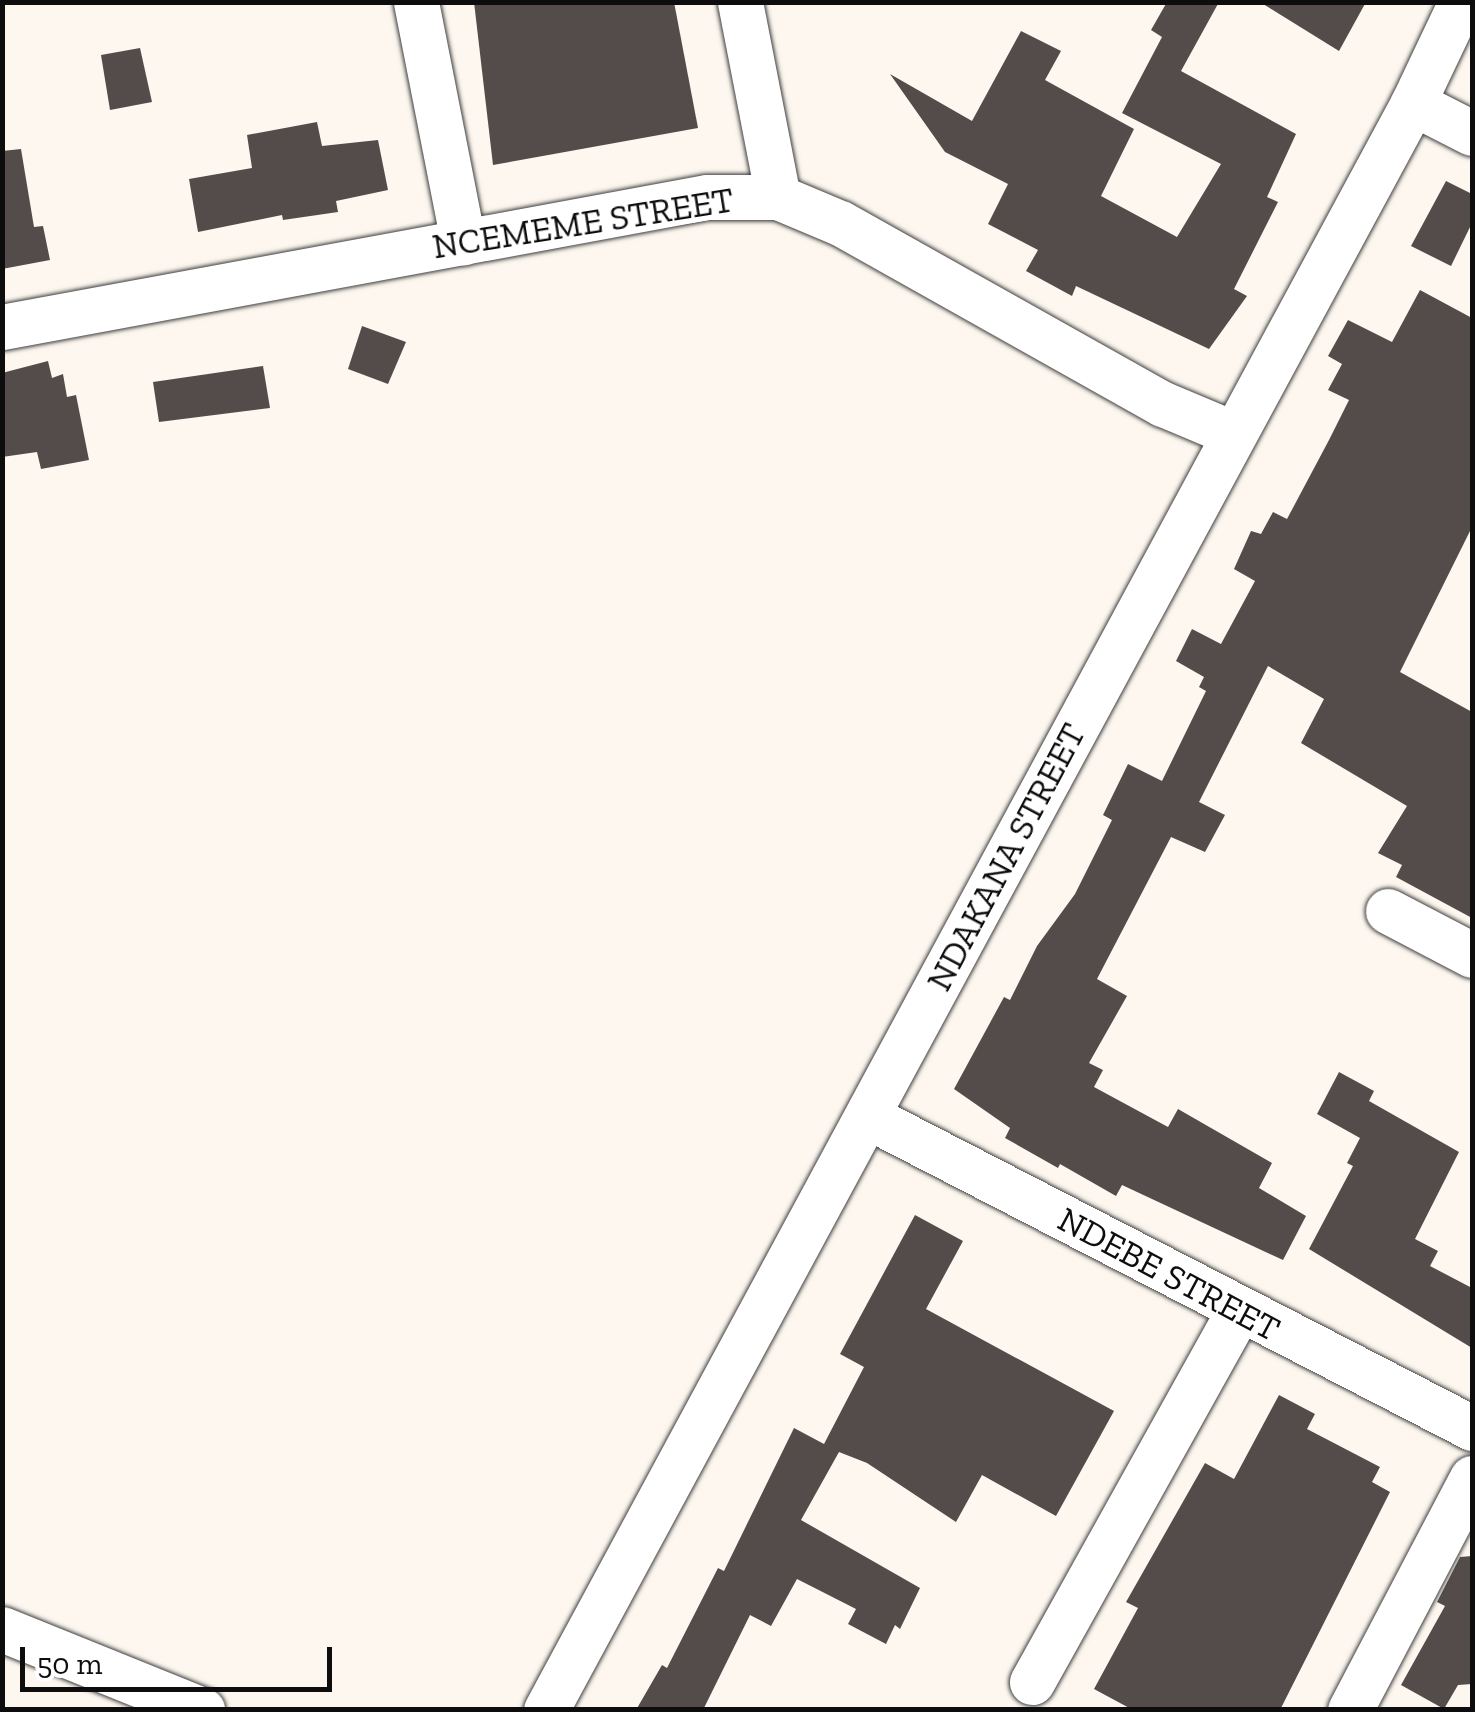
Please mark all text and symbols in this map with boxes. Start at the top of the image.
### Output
street label: NCEMEME STREET [429,178,737,268]
street label: NDAKANA STREET [918,716,1094,998]
street label: NDEBE STREET [1051,1198,1287,1350]
scale bar [25,1627,338,1689]
text: 50 m [37,1646,102,1682]

